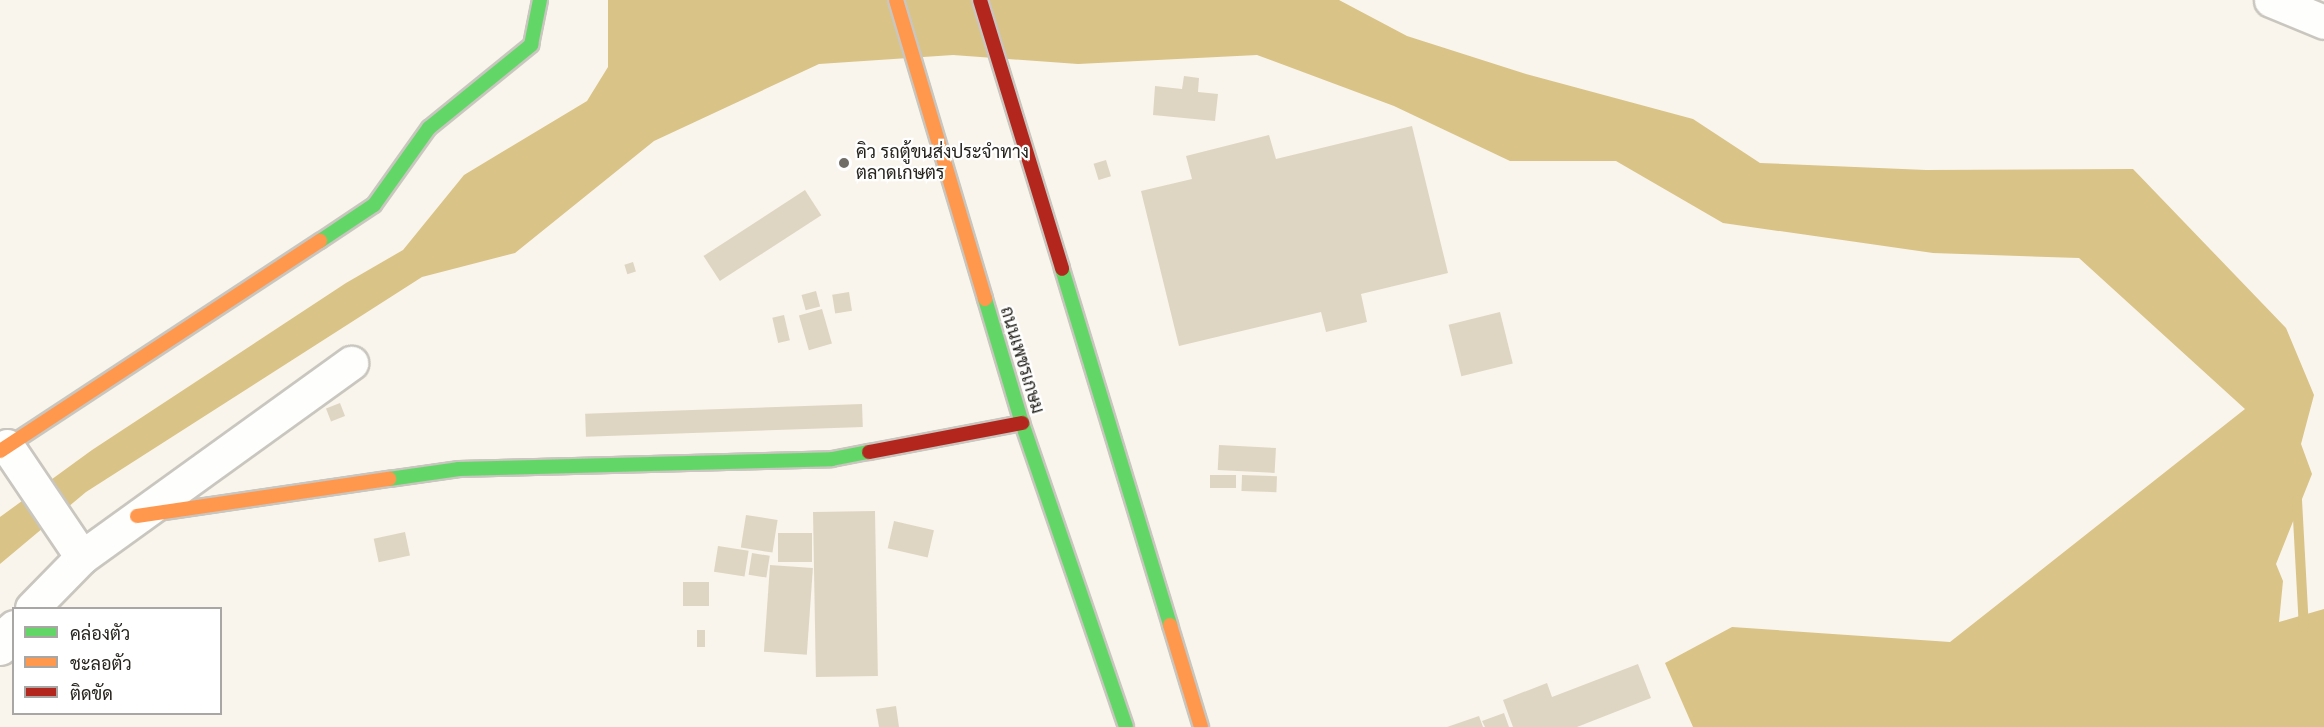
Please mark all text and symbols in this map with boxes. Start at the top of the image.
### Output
place label: คิว รถตู้ขนส่งประจำทาง ตลาดเกษตร [856,142,1029,184]
marker: คิว รถตู้ขนส่งประจำทาง ตลาดเกษตร [837,156,851,170]
street label: ถนนเพชรเกษม [995,304,1049,416]
legend [12,607,222,715]
text: คล่องตัว [70,623,130,644]
text: ชะลอตัว [70,653,132,674]
text: ติดขัด [70,683,113,704]

